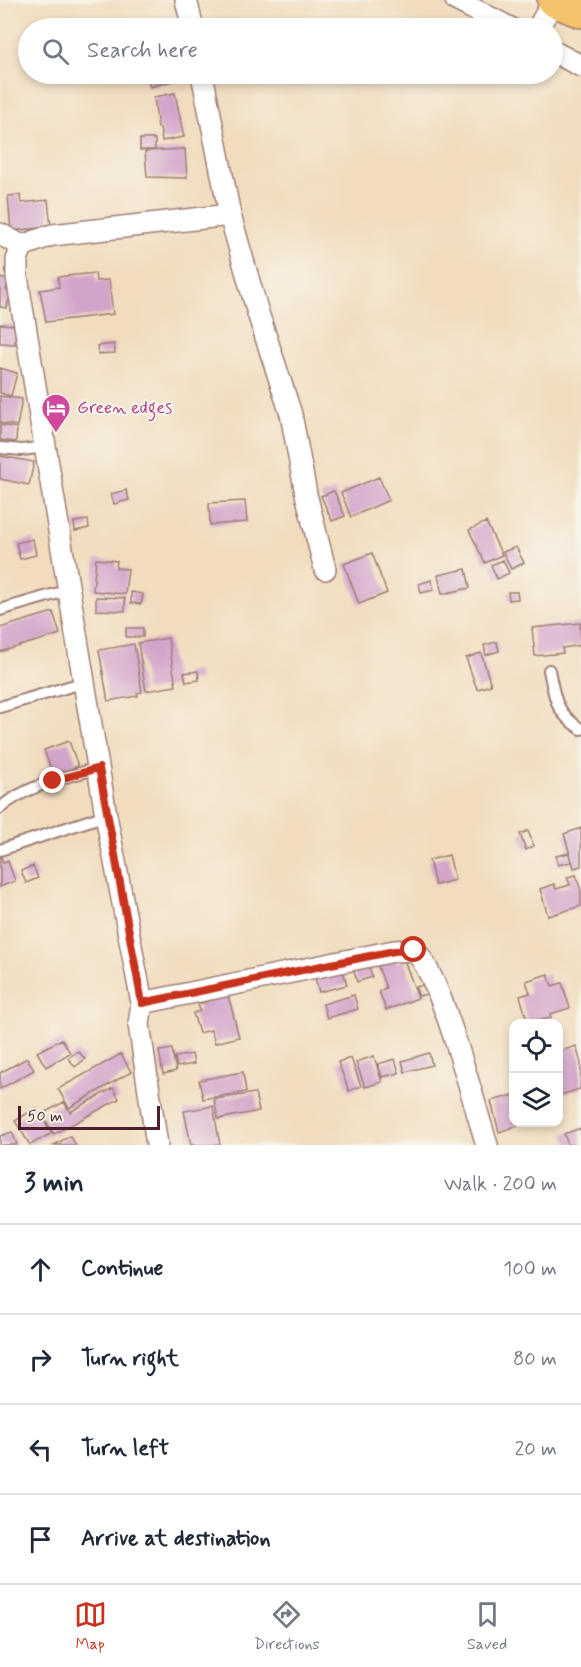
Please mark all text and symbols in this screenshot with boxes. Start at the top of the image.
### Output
search box [18,18,563,84]
icon: search [39,35,72,68]
text: Search here [87,37,198,65]
hotel icon: Green edges [40,392,72,434]
place label: Green edges [77,396,172,422]
route end [39,767,65,793]
route start [400,936,426,962]
map controls [509,1019,563,1127]
button: locate [509,1019,563,1073]
button: layers [509,1073,563,1127]
scale bar [18,1103,160,1130]
text: 50 m [27,1106,63,1127]
text: 3 min [24,1167,84,1201]
text: Walk · 200 m [444,1171,557,1198]
icon: ahead [24,1253,57,1286]
text: Continue [81,1255,163,1283]
text: 100 m [503,1256,557,1283]
icon: right [24,1343,57,1376]
text: Turn right [81,1345,179,1373]
text: 80 m [513,1346,557,1373]
icon: left [24,1433,57,1466]
text: Turn left [81,1435,169,1463]
text: 20 m [514,1436,557,1463]
icon: arrive [24,1523,57,1556]
text: Arrive at destination [81,1525,271,1553]
tab: Map [74,1598,107,1655]
tab: Directions [254,1598,320,1655]
tab: Saved [467,1598,507,1655]

